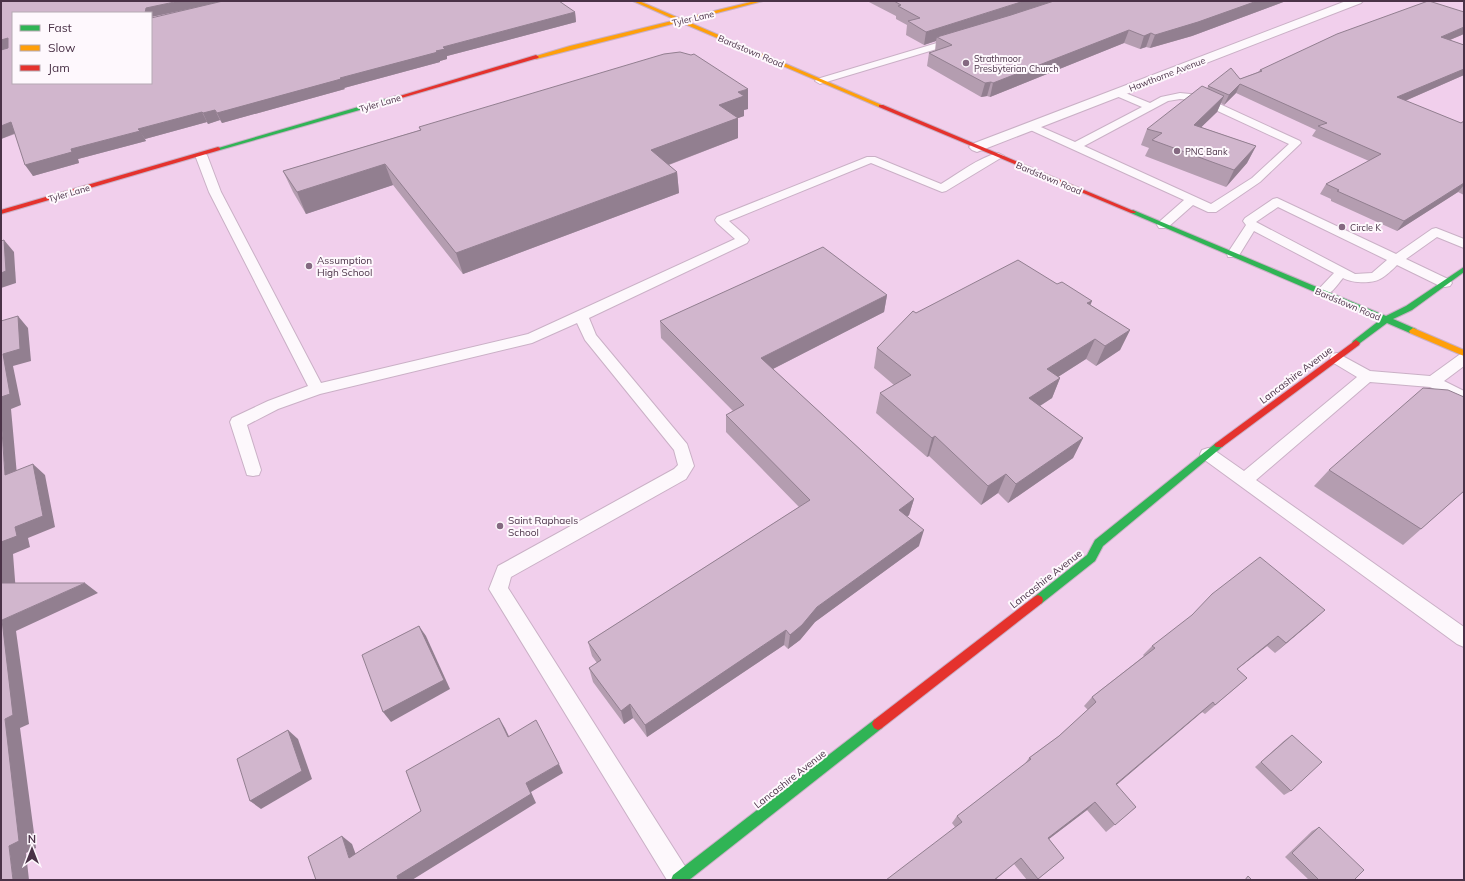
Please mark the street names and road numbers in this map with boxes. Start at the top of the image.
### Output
street label: Tyler Lane [671,8,715,29]
street label: Bardstown Road [717,32,785,70]
street label: Hawthorne Avenue [1127,54,1207,94]
street label: Tyler Lane [358,92,402,115]
street label: Bardstown Road [1015,159,1083,197]
street label: Tyler Lane [47,182,91,205]
street label: Bardstown Road [1314,285,1382,323]
street label: Lancashire Avenue [1257,343,1335,407]
street label: Lancashire Avenue [1007,547,1085,611]
street label: Lancashire Avenue [751,747,829,811]

